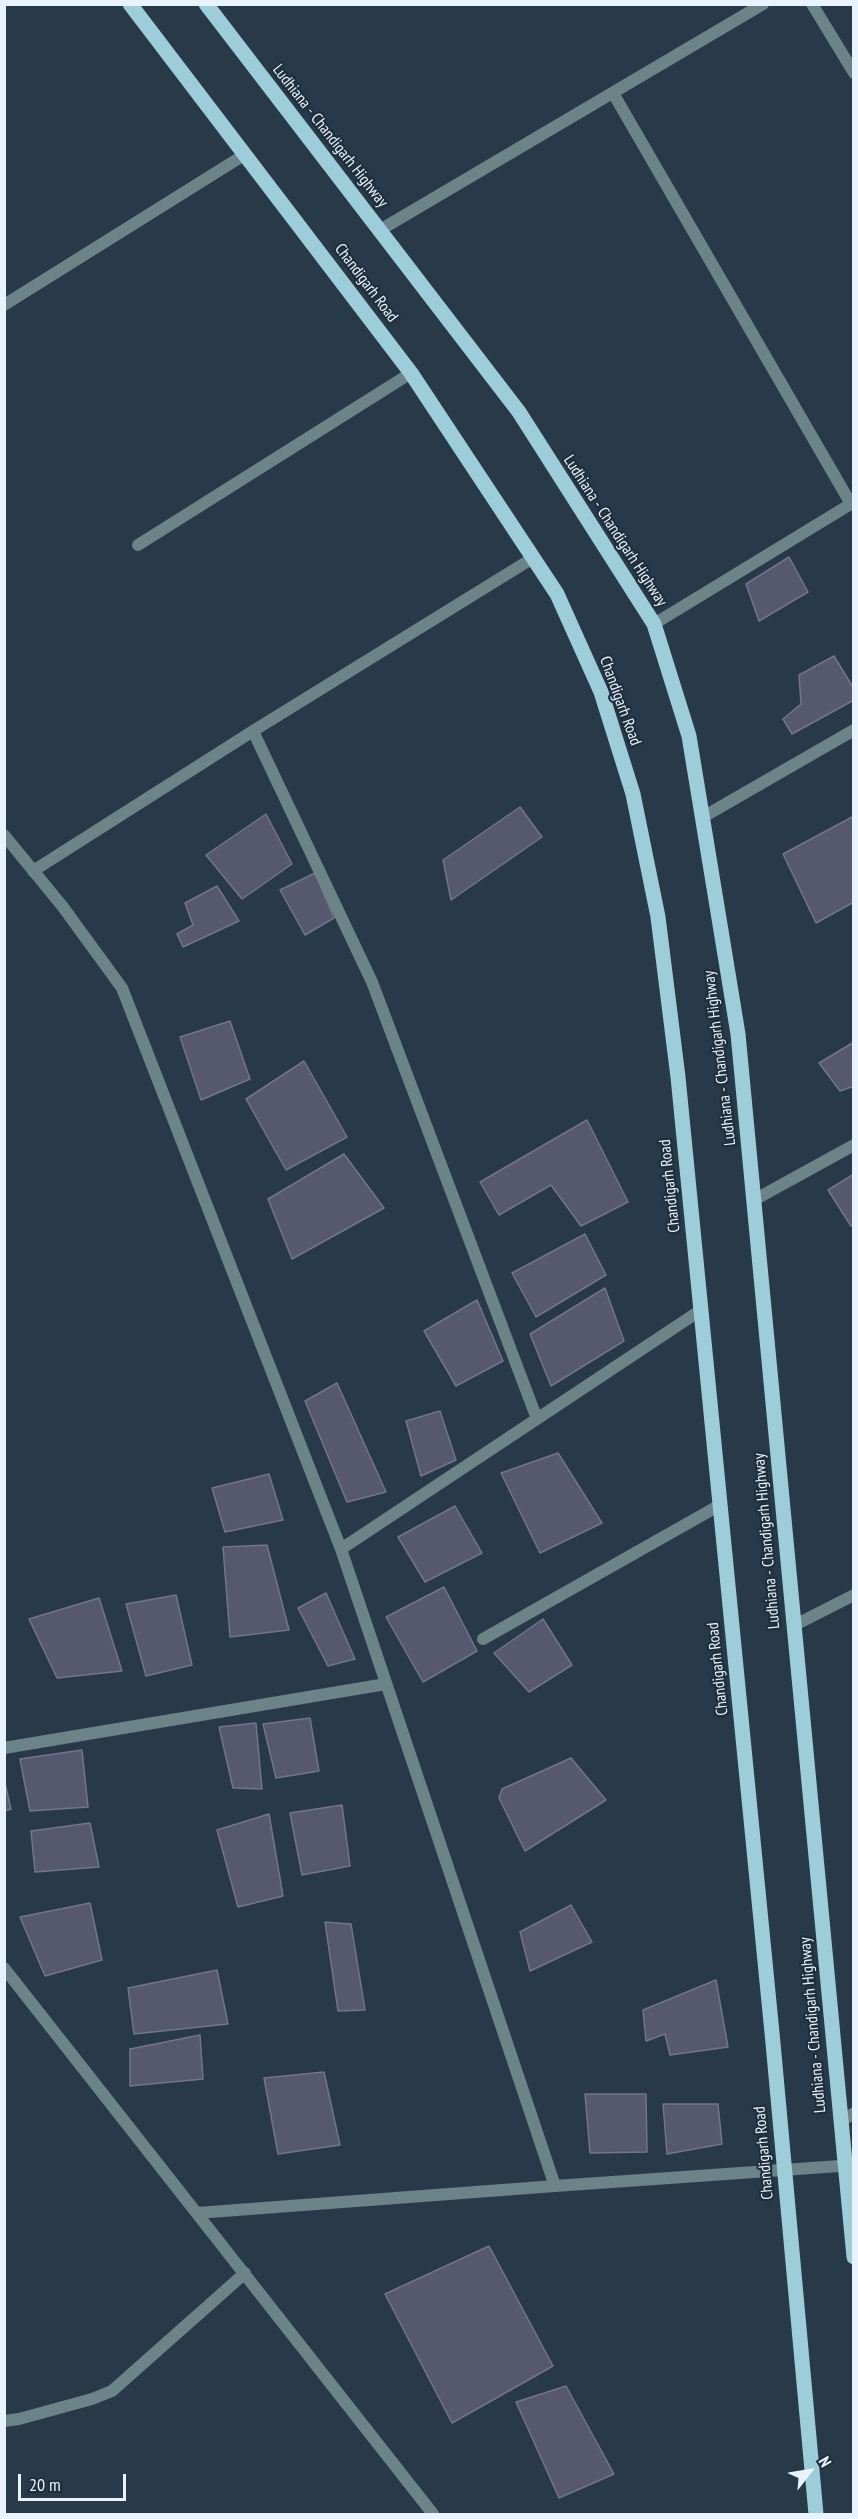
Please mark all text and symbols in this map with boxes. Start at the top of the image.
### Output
street label: Ludhiana - Chandigarh Highway [268,61,392,211]
street label: Chandigarh Road [330,240,402,326]
street label: Ludhiana - Chandigarh Highway [559,452,671,610]
street label: Chandigarh Road [595,654,645,748]
street label: Ludhiana - Chandigarh Highway [700,969,740,1147]
street label: Chandigarh Road [656,1138,684,1234]
street label: Ludhiana - Chandigarh Highway [750,1452,784,1630]
street label: Chandigarh Road [704,1621,732,1717]
street label: Ludhiana - Chandigarh Highway [796,1936,830,2114]
street label: Chandigarh Road [750,2106,778,2200]
north arrow [780,2441,840,2501]
text: N [815,2453,836,2471]
scale bar [21,2462,129,2500]
text: 20 m [29,2473,61,2496]

